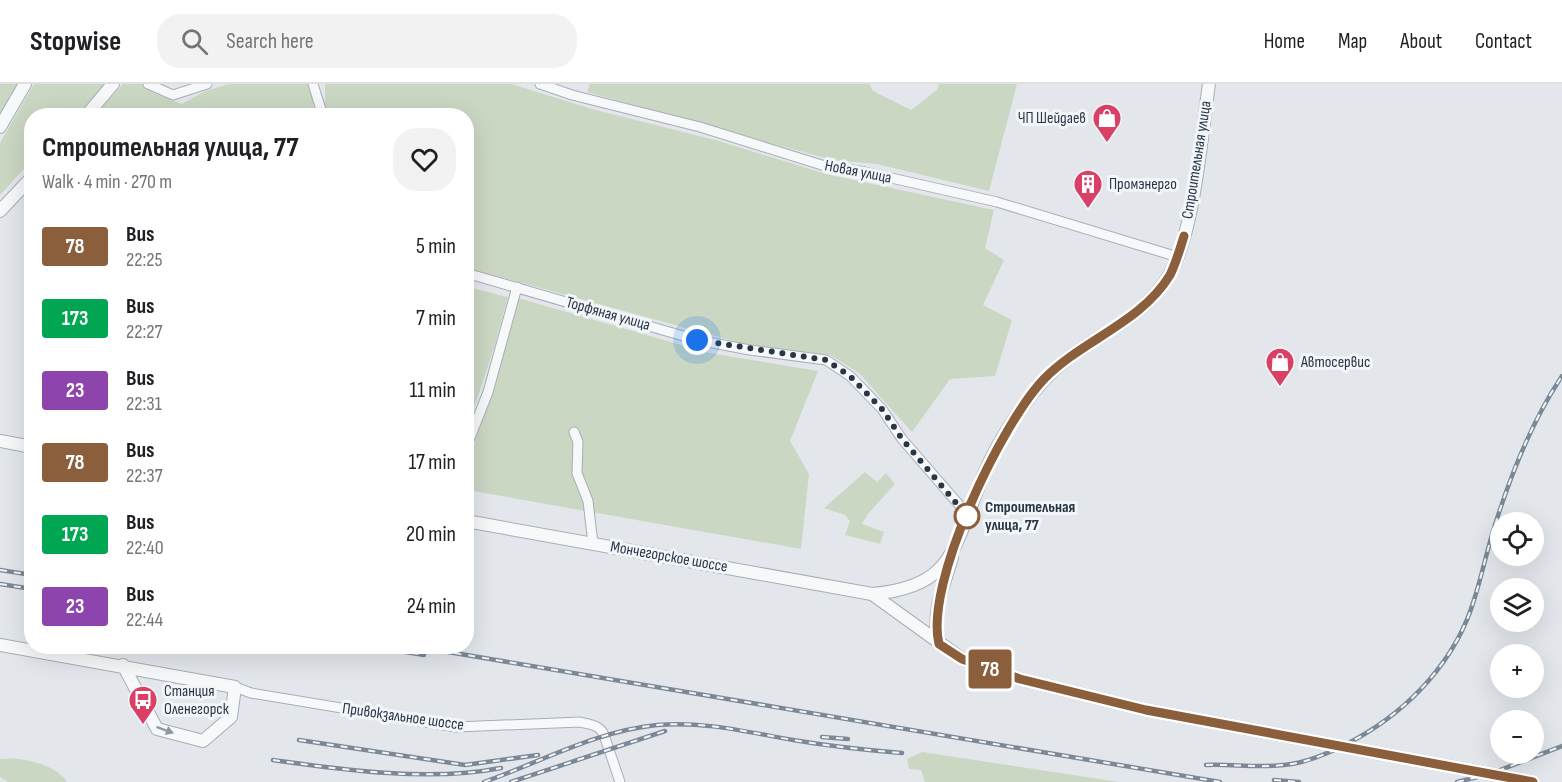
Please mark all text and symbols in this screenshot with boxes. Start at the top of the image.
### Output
search box [157,14,577,68]
text: Stopwise [30,25,121,58]
icon: search [178,25,211,58]
text: Search here [226,28,314,55]
text: Home [1264,29,1305,54]
text: Map [1338,29,1367,54]
text: About [1400,29,1442,54]
text: Contact [1475,29,1532,54]
street label: Строительная улица [1178,100,1216,220]
shop icon: ЧП Шейдаев [1091,102,1123,144]
place label: ЧП Шейдаев [1018,109,1086,128]
button: heart [393,128,456,191]
text: Строительная улица, 77 [42,131,298,164]
street label: Новая улица [823,156,893,188]
building icon: Промэнерго [1072,168,1104,210]
text: Walk · 4 min · 270 m [42,170,172,194]
place label: Промэнерго [1109,175,1177,194]
text: Bus [126,221,155,248]
text: 5 min [416,233,456,260]
text: 78 [66,234,84,259]
text: 22:25 [126,248,163,272]
text: Bus [126,293,155,320]
street label: Торфяная улица [564,293,652,335]
text: 7 min [416,305,456,332]
text: 173 [62,306,88,331]
text: 22:27 [126,320,163,344]
your location [682,325,712,355]
shop icon: Автосервис [1264,346,1296,388]
place label: Автосервис [1300,353,1370,372]
text: Bus [126,365,155,392]
text: 11 min [409,377,456,404]
text: 23 [66,378,84,403]
text: 22:31 [126,392,162,416]
text: Bus [126,437,155,464]
text: 17 min [408,449,456,476]
text: 78 [66,450,84,475]
text: 22:37 [126,464,163,488]
place label: Строительная улица, 77 [985,498,1075,535]
marker: Строительная улица, 77 [954,503,980,529]
text: Bus [126,509,155,536]
map controls [1490,512,1544,764]
button: locate [1490,512,1544,566]
text: 20 min [406,521,456,548]
text: 173 [62,522,88,547]
text: 22:40 [126,536,164,560]
street label: Мончегорское шоссе [609,537,729,577]
button: layers [1490,578,1544,632]
text: Bus [126,581,155,608]
text: 24 min [407,593,456,620]
text: 23 [66,594,84,619]
text: 22:44 [126,608,163,632]
button: + [1490,644,1544,698]
line badge: 78 [963,650,1017,688]
text: 78 [981,657,999,682]
place label: Станция Оленегорск [164,682,230,719]
bus stop icon: Станция Оленегорск [127,684,159,726]
street label: Привокзальное шоссе [341,699,465,735]
button: − [1490,710,1544,764]
one-way arrow [157,725,175,735]

